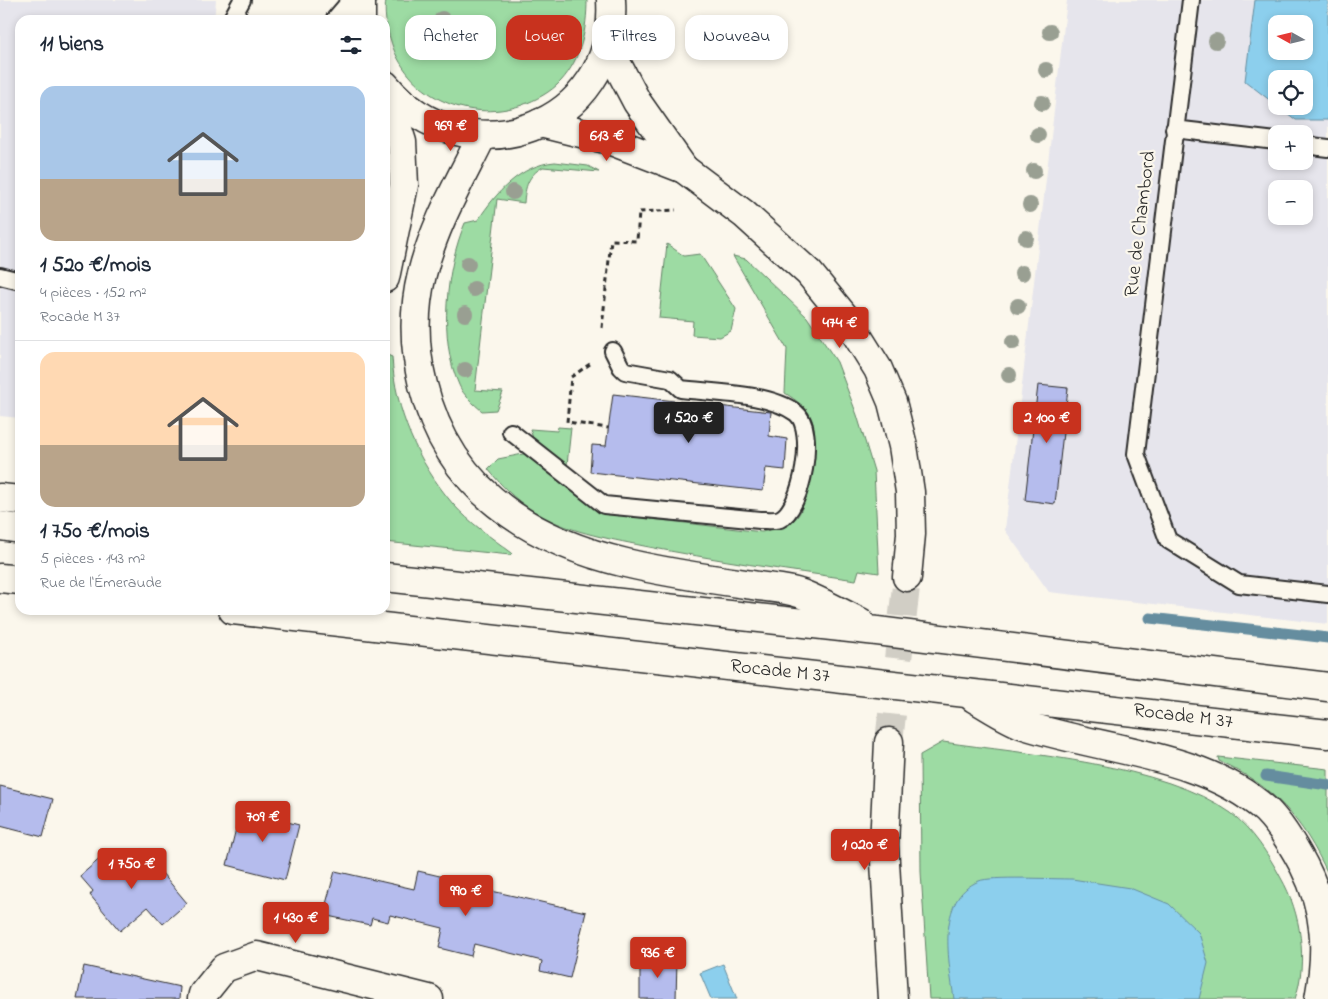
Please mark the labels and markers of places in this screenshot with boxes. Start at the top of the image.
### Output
pin: 969 € [416,110,486,152]
pin: 613 € [572,120,642,162]
pin: 474 € [805,306,875,349]
pin: 1 520 € [643,402,735,444]
pin: 2 100 € [1001,402,1093,444]
pin: 709 € [228,800,298,843]
pin: 1 020 € [819,828,911,871]
pin: 1 750 € [86,848,178,890]
pin: 990 € [431,874,501,917]
pin: 1 430 € [250,902,342,944]
pin: 936 € [623,936,693,979]

